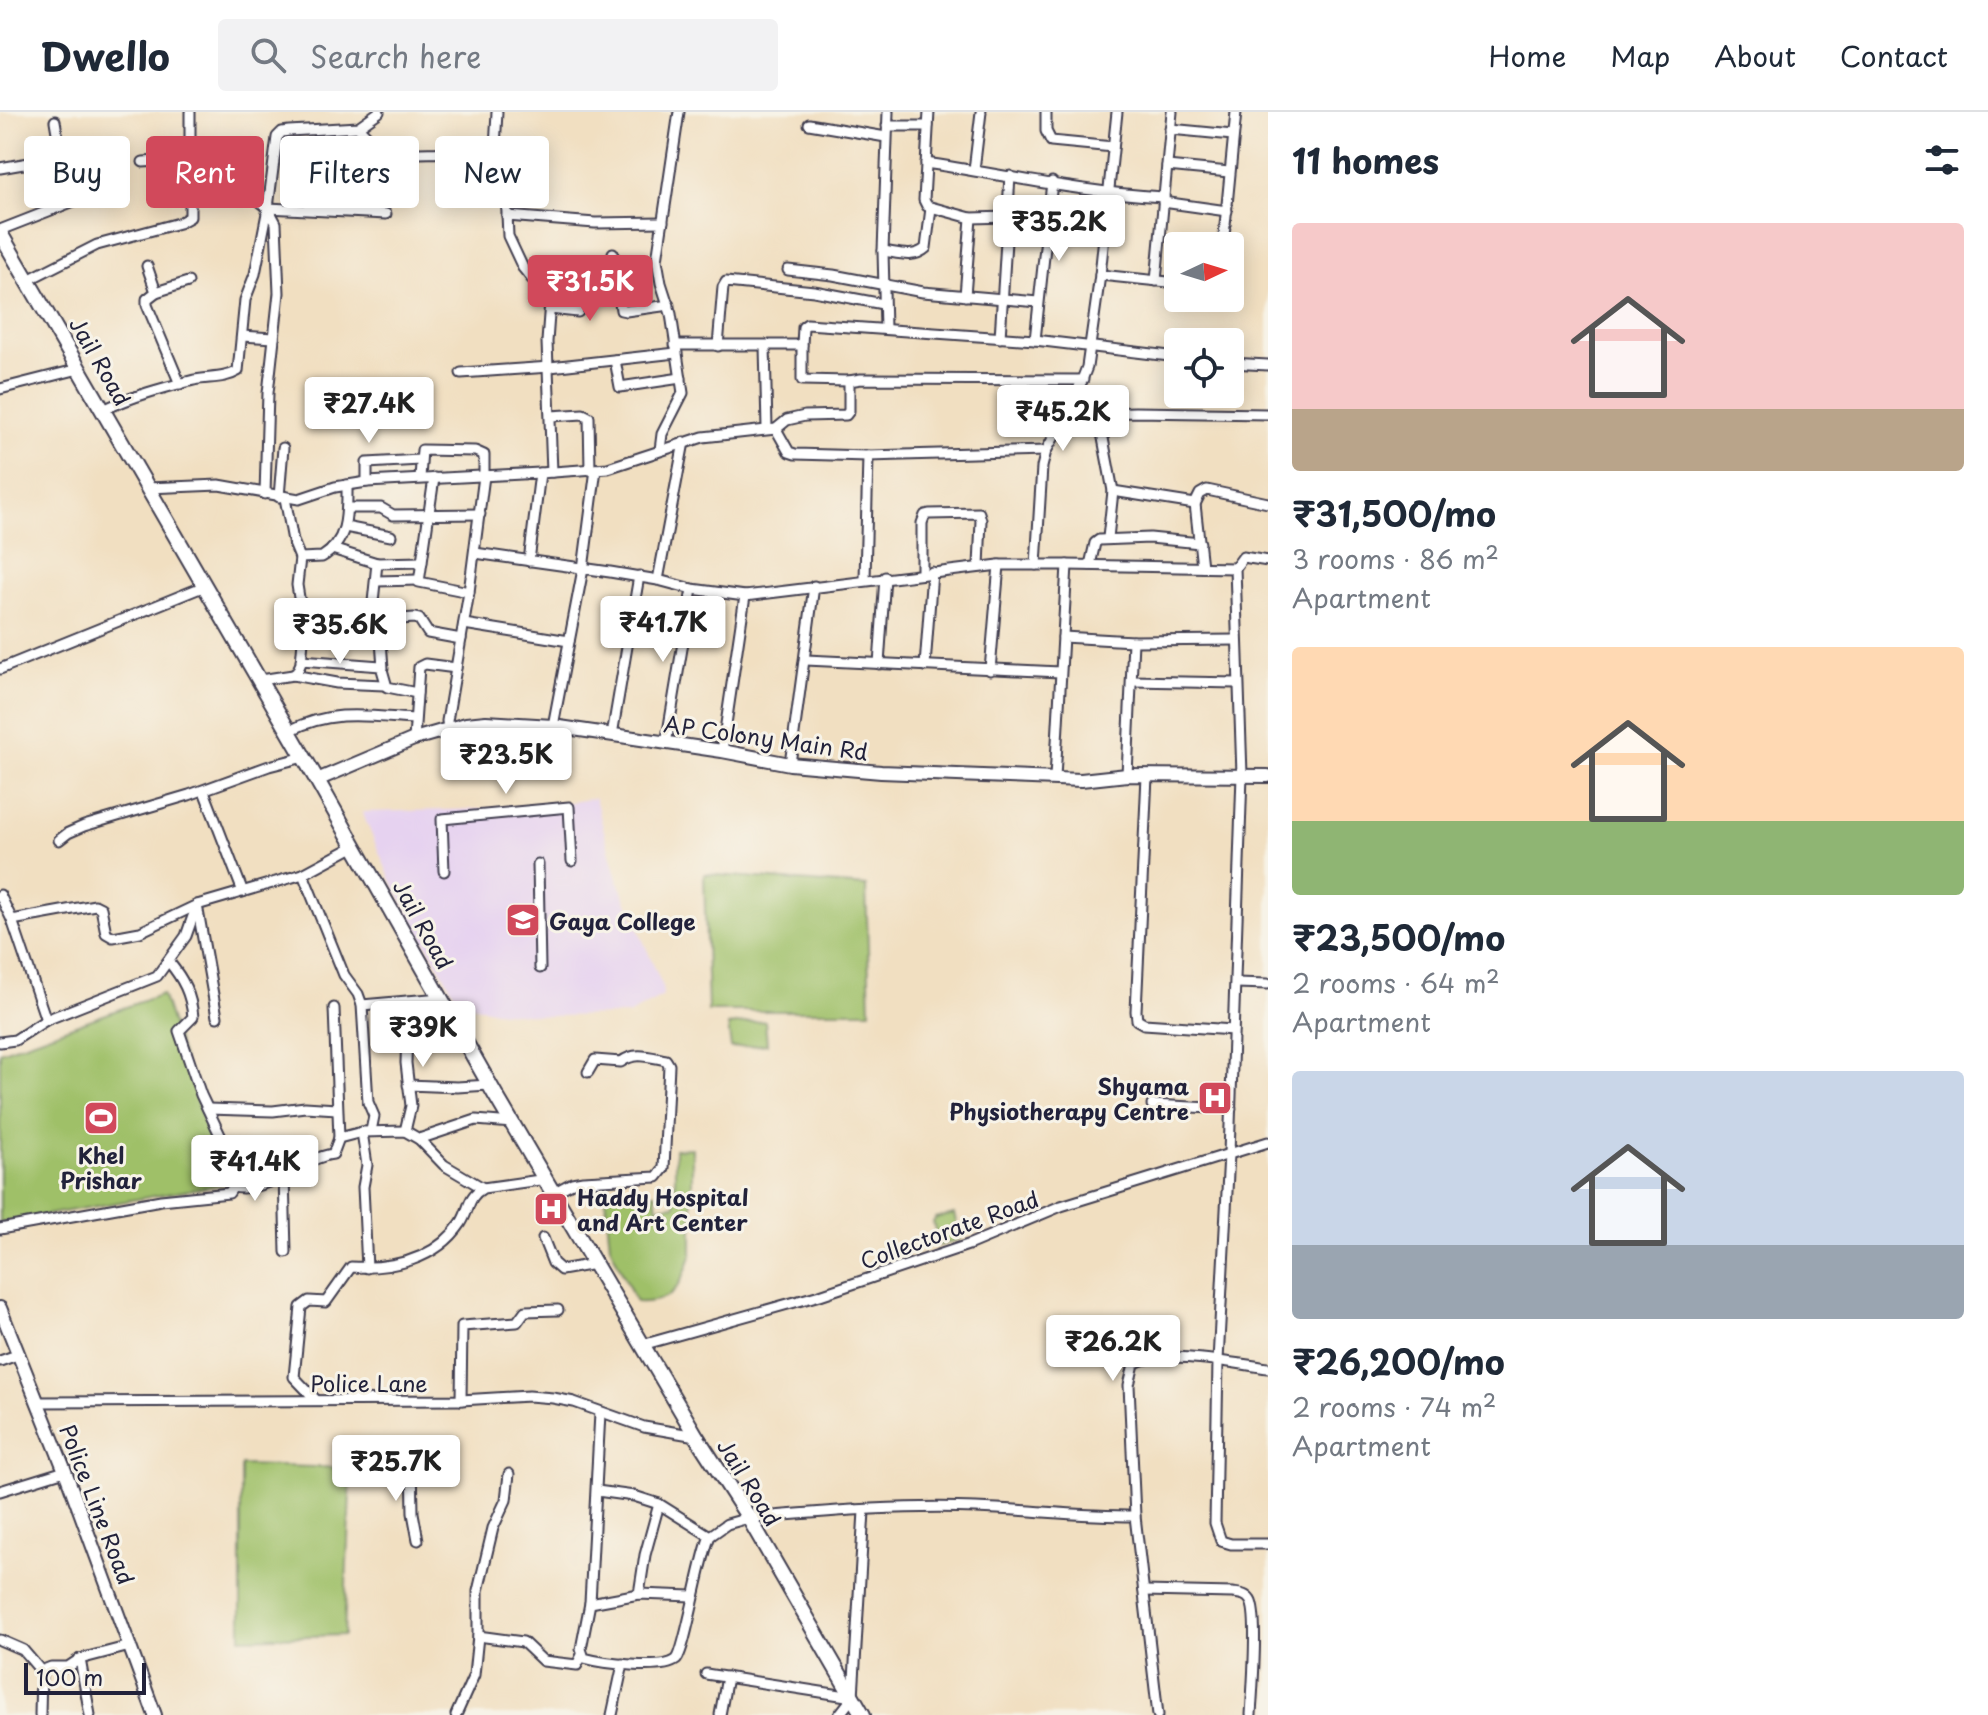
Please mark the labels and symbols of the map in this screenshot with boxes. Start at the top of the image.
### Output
pin: ₹35.2K [994,195,1124,263]
north arrow [1164,232,1244,312]
pin: ₹31.5K [525,255,655,323]
street label: Jail Road [62,310,140,412]
pin: ₹27.4K [304,377,434,445]
pin: ₹45.2K [998,385,1128,453]
pin: ₹41.7K [598,596,728,664]
pin: ₹35.6K [275,598,405,666]
street label: AP Colony Main Rd [662,706,870,768]
pin: ₹23.5K [441,728,571,796]
street label: Jail Road [386,873,462,975]
school or university icon: Gaya College [504,901,542,939]
place label: Gaya College [549,904,695,937]
pin: ₹39K [376,1001,470,1069]
place label: Shyama Physiotherapy Centre [949,1069,1190,1127]
hospital icon: Shyama Physiotherapy Centre [1196,1079,1234,1117]
sports icon: Khel Prishar [82,1099,120,1137]
pin: ₹41.4K [190,1135,320,1203]
place label: Khel Prishar [60,1138,143,1196]
place label: Haddy Hospital and Art Center [577,1180,748,1238]
street label: Collectorate Road [855,1181,1043,1277]
hospital icon: Haddy Hospital and Art Center [532,1190,570,1228]
pin: ₹26.2K [1048,1315,1178,1383]
street label: Police Lane [310,1366,428,1399]
street label: Police Line Road [52,1419,144,1589]
street label: Jail Road [710,1432,790,1532]
pin: ₹25.7K [331,1435,461,1503]
scale bar [24,1659,146,1695]

